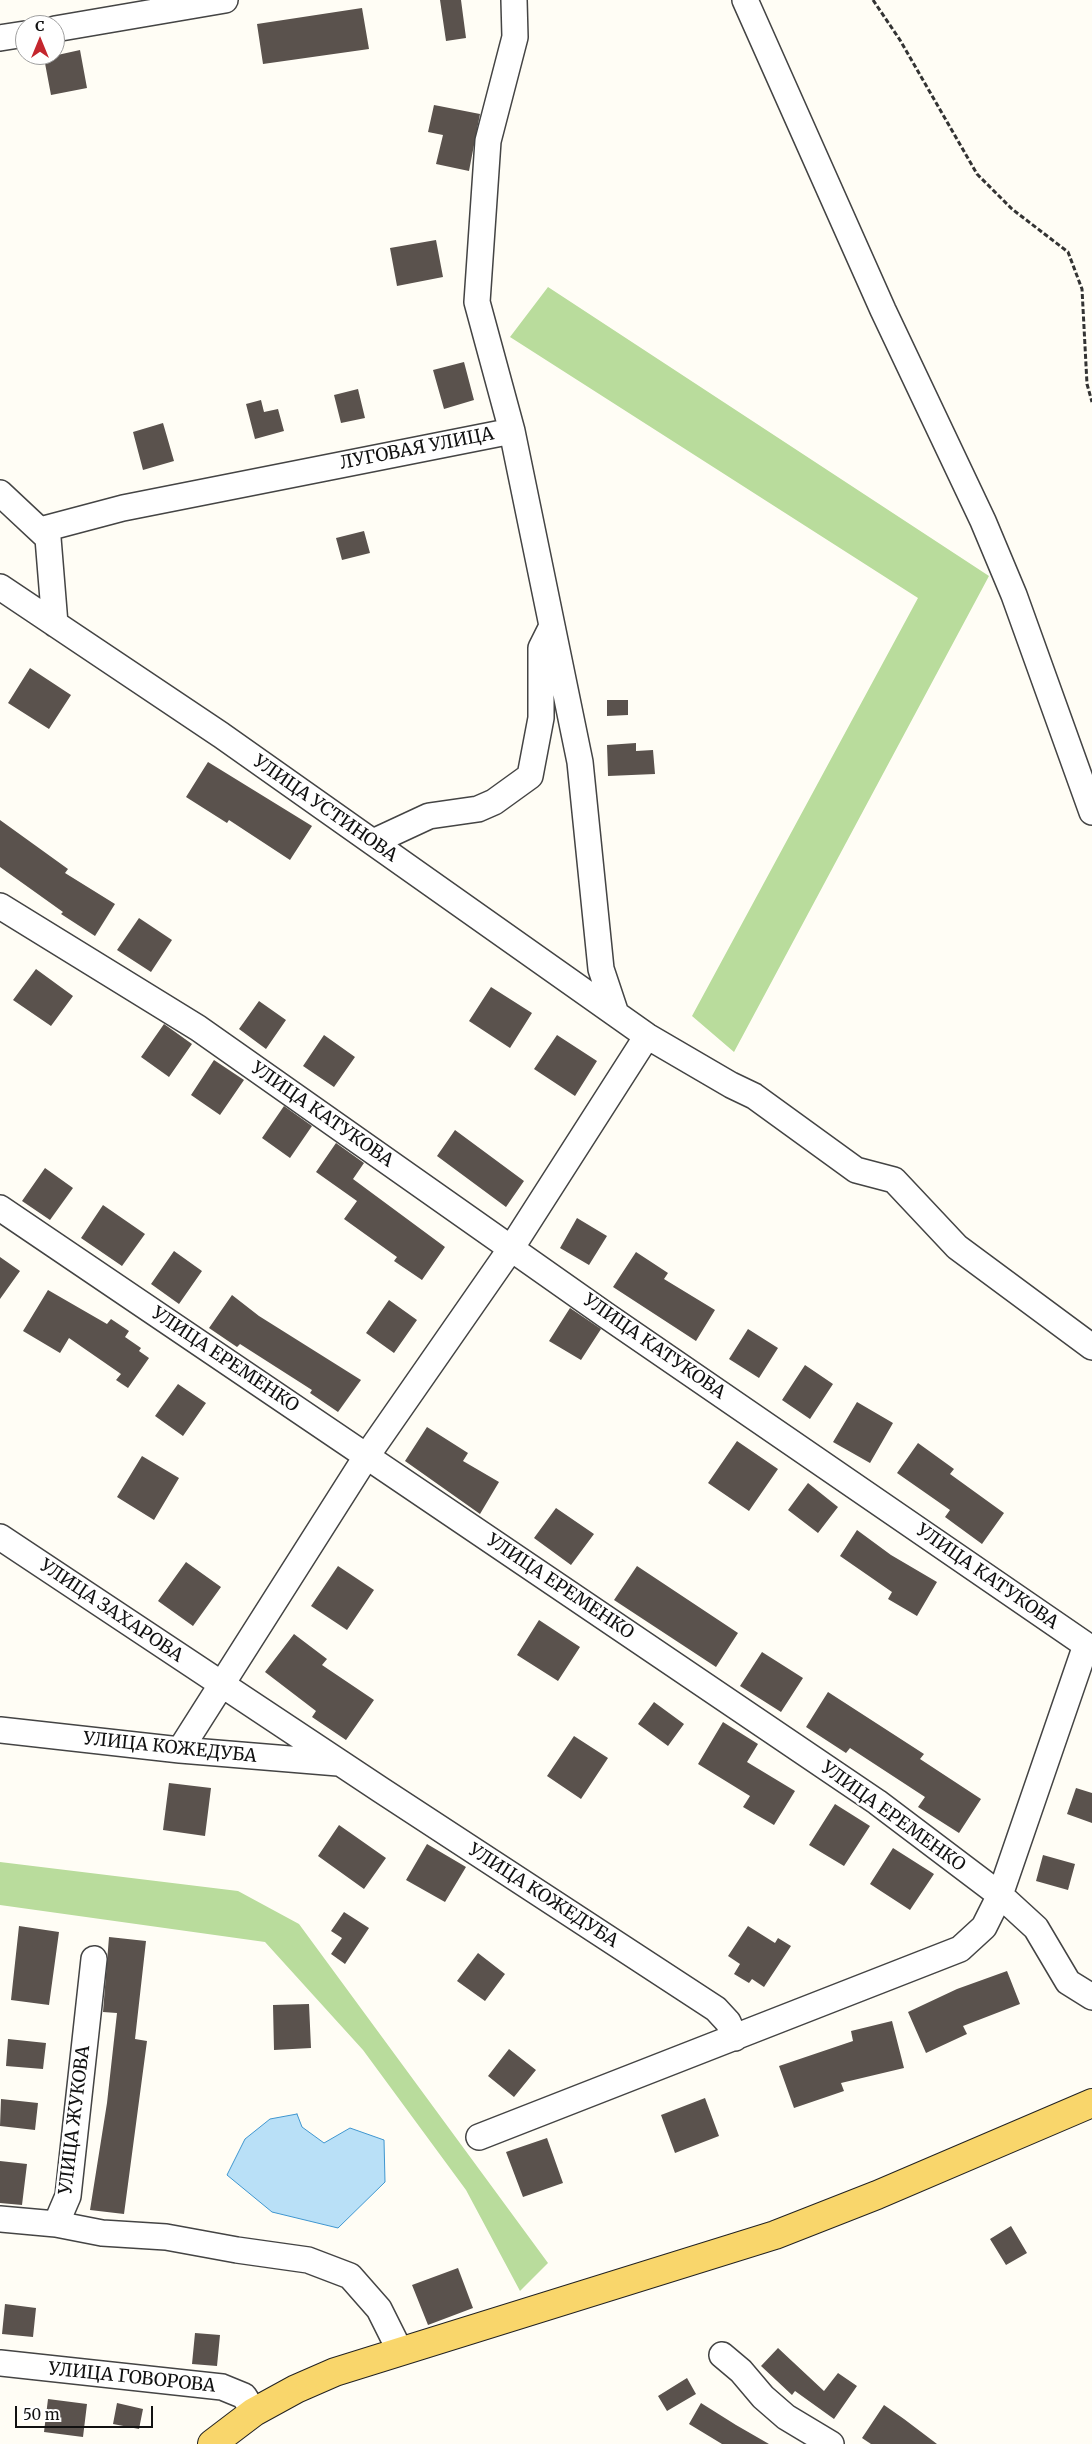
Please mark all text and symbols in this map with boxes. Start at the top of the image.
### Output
north arrow [15,15,65,65]
text: С [35,17,45,35]
street label: ЛУГОВАЯ УЛИЦА [338,423,496,475]
street label: УЛИЦА УСТИНОВА [249,751,401,867]
street label: УЛИЦА КАТУКОВА [247,1058,397,1172]
street label: УЛИЦА КАТУКОВА [579,1290,729,1404]
street label: УЛИЦА ЕРЕМЕНКО [147,1303,303,1417]
street label: УЛИЦА КАТУКОВА [912,1520,1062,1634]
street label: УЛИЦА ЕРЕМЕНКО [482,1530,638,1644]
street label: УЛИЦА ЗАХАРОВА [35,1555,187,1667]
street label: УЛИЦА КОЖЕДУБА [82,1728,258,1768]
street label: УЛИЦА ЕРЕМЕНКО [817,1757,969,1877]
street label: УЛИЦА КОЖЕДУБА [464,1839,622,1953]
street label: УЛИЦА ЖУКОВА [55,2044,95,2196]
street label: УЛИЦА ГОВОРОВА [47,2358,217,2398]
scale bar [18,2396,155,2428]
text: 50 m [23,2405,60,2424]

